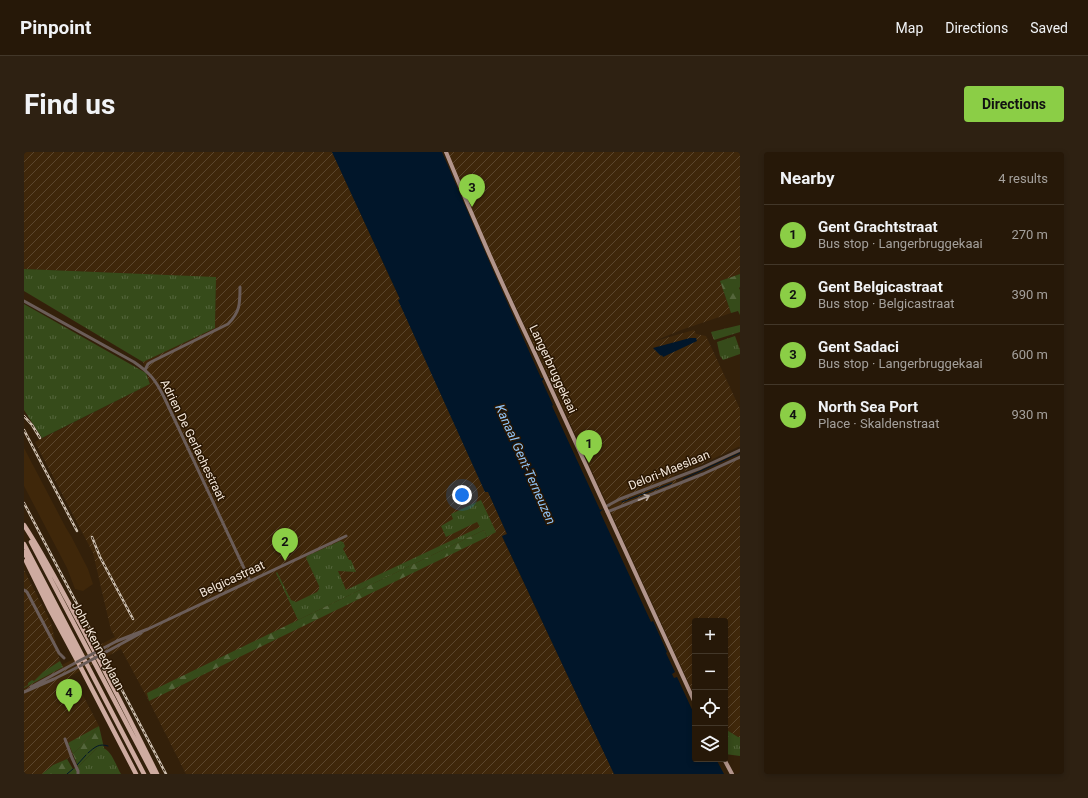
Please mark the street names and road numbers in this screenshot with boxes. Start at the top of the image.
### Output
street label: Langerbruggekaai [526,322,580,416]
street label: Adrien De Gerlachestraat [158,377,228,503]
street label: Delori-Maeslaan [626,447,712,493]
street label: Belgicastraat [197,558,267,600]
street label: John Kennedylaan [69,599,127,693]

